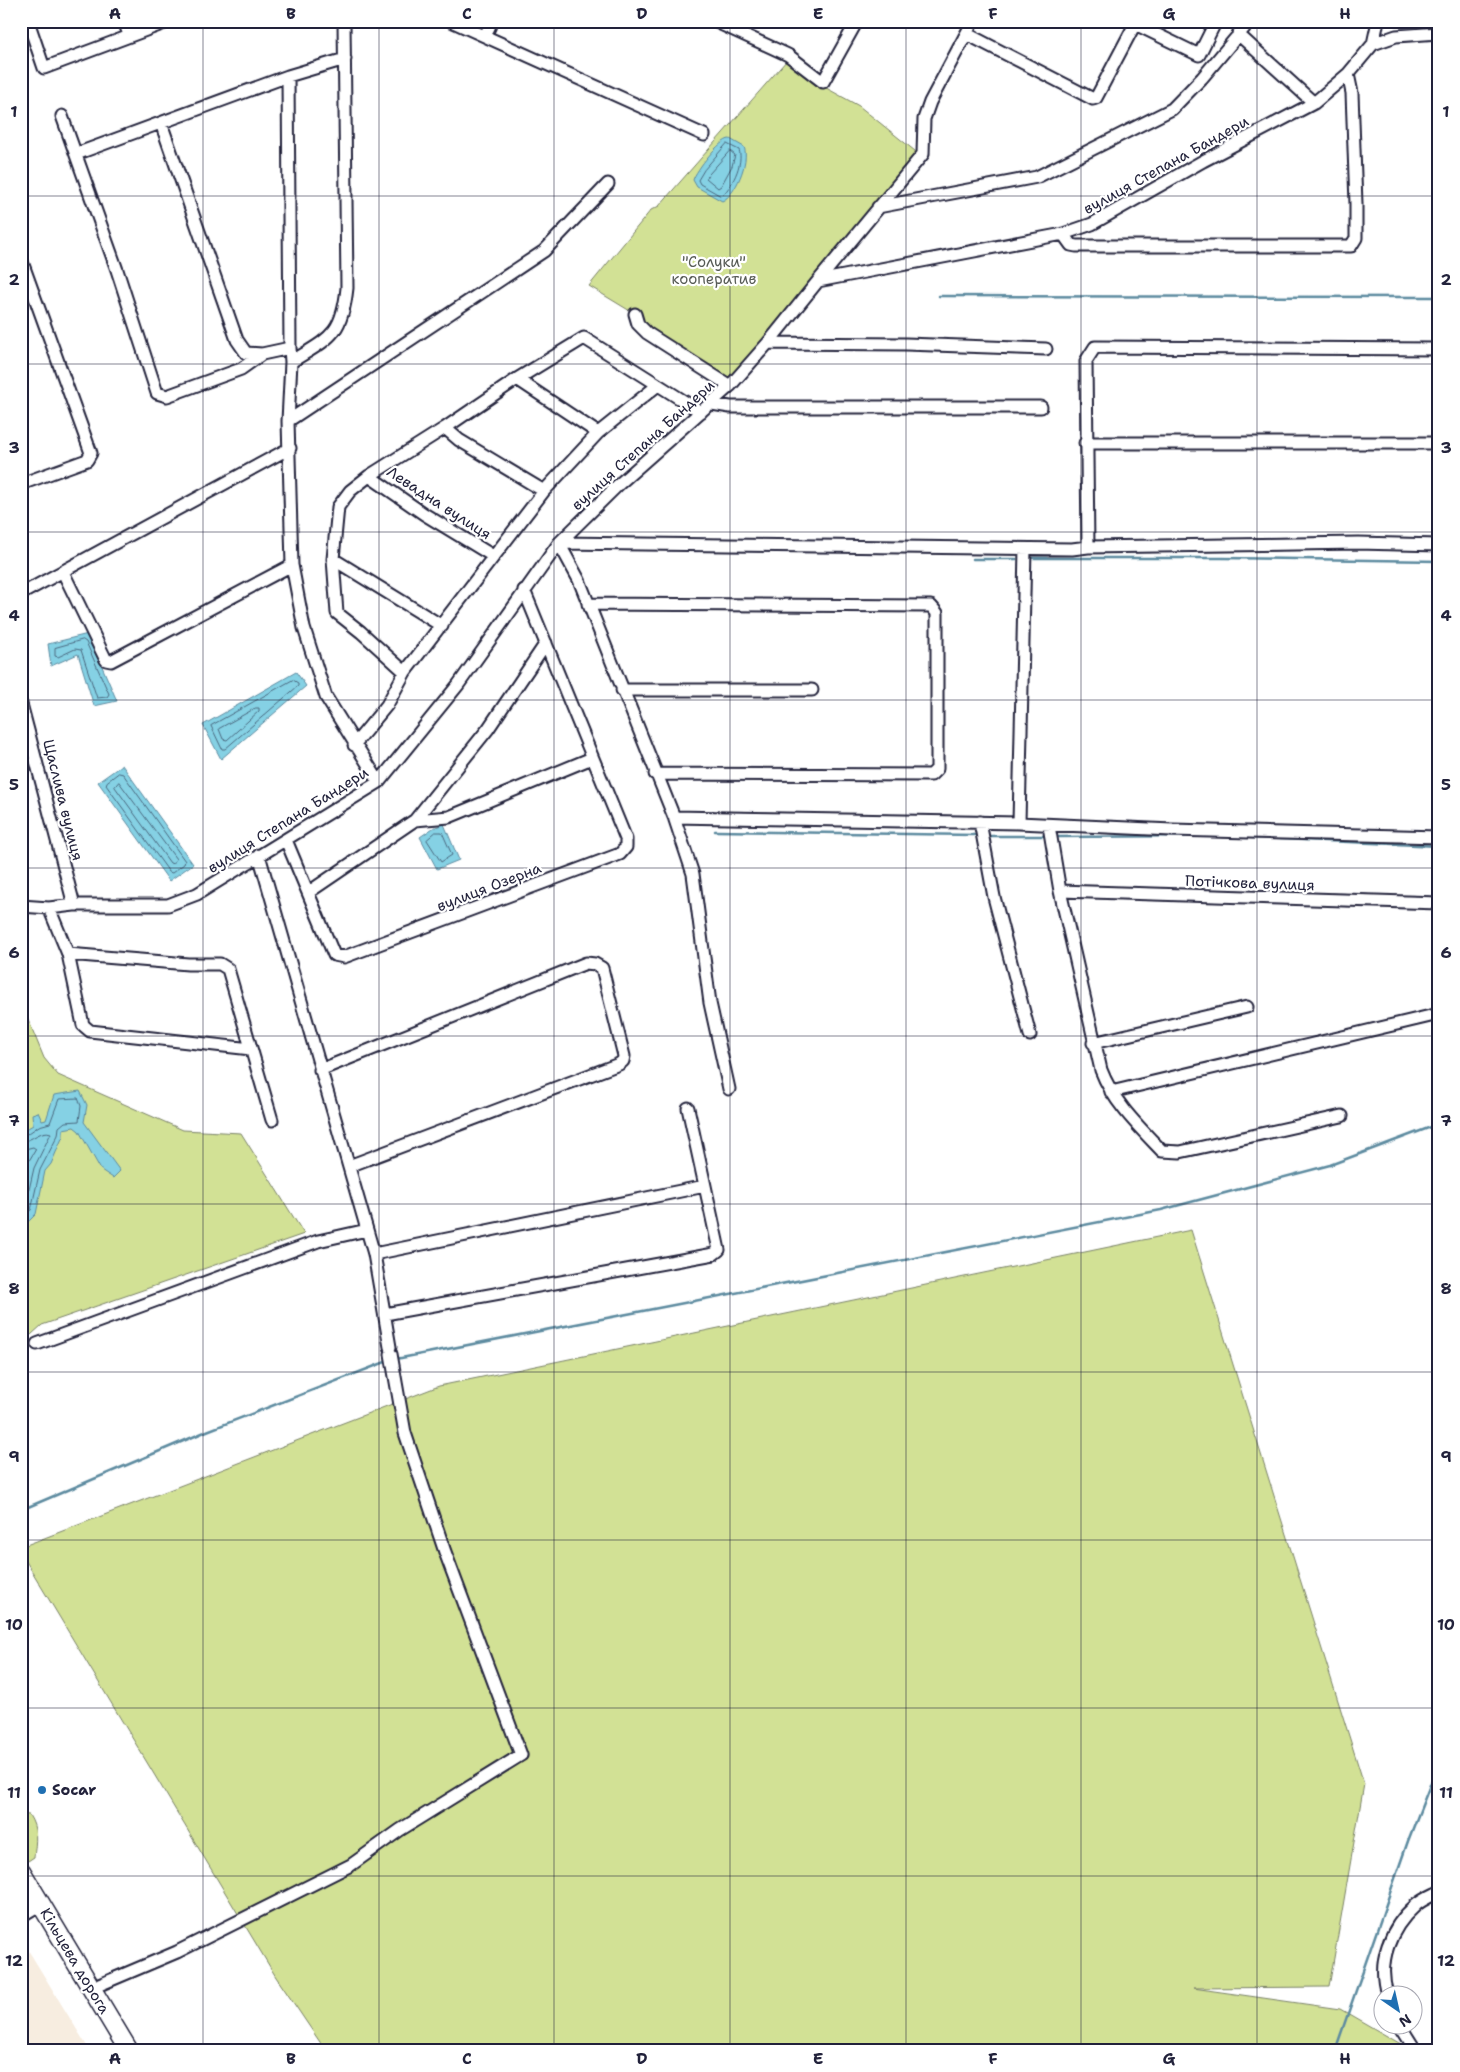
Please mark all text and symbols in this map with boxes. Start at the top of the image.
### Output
text: A [109,3,121,24]
text: B [286,3,296,24]
text: C [462,3,472,24]
text: D [636,3,648,24]
text: E [813,3,823,24]
text: F [988,3,998,24]
text: G [1163,3,1176,24]
text: H [1339,3,1351,24]
text: 1 [10,101,18,122]
text: 1 [1442,101,1450,122]
street label: вулиця Степана Бандери [1080,111,1252,219]
park label: "Солуки" кооператив [672,252,756,289]
text: 2 [8,269,20,290]
text: 2 [1440,269,1452,290]
street label: вулиця Степана Бандери [567,375,719,515]
text: 3 [8,437,20,458]
text: 3 [1440,437,1452,458]
street label: Левадна вулиця [383,462,495,544]
text: 4 [8,605,20,626]
text: 4 [1440,605,1452,626]
street label: Щаслива вулиця [38,737,88,863]
street label: вулиця Степана Бандери [204,762,372,878]
text: 5 [9,774,19,795]
text: 5 [1441,774,1451,795]
street label: вулиця Озерна [434,858,545,916]
street label: Потічкова вулиця [1185,871,1315,895]
text: 6 [8,942,20,963]
text: 6 [1440,942,1452,963]
text: 7 [8,1110,20,1131]
text: 7 [1440,1110,1452,1131]
text: 8 [8,1278,20,1299]
text: 8 [1440,1278,1452,1299]
text: 9 [8,1446,20,1467]
text: 9 [1440,1446,1452,1467]
text: 10 [5,1614,23,1635]
text: 10 [1437,1614,1455,1635]
place label: Socar [52,1780,96,1800]
text: 11 [7,1782,21,1803]
text: 11 [1439,1782,1453,1803]
marker: Socar [36,1784,48,1796]
street label: Кільцева дорога [35,1904,115,2018]
text: 12 [5,1950,23,1971]
text: 12 [1437,1950,1455,1971]
north arrow [1372,1984,1422,2034]
text: N [1396,2010,1415,2031]
text: A [109,2048,121,2069]
text: B [286,2048,296,2069]
text: C [462,2048,472,2069]
text: D [636,2048,648,2069]
text: E [813,2048,823,2069]
text: F [988,2048,998,2069]
text: G [1163,2048,1176,2069]
text: H [1339,2048,1351,2069]

